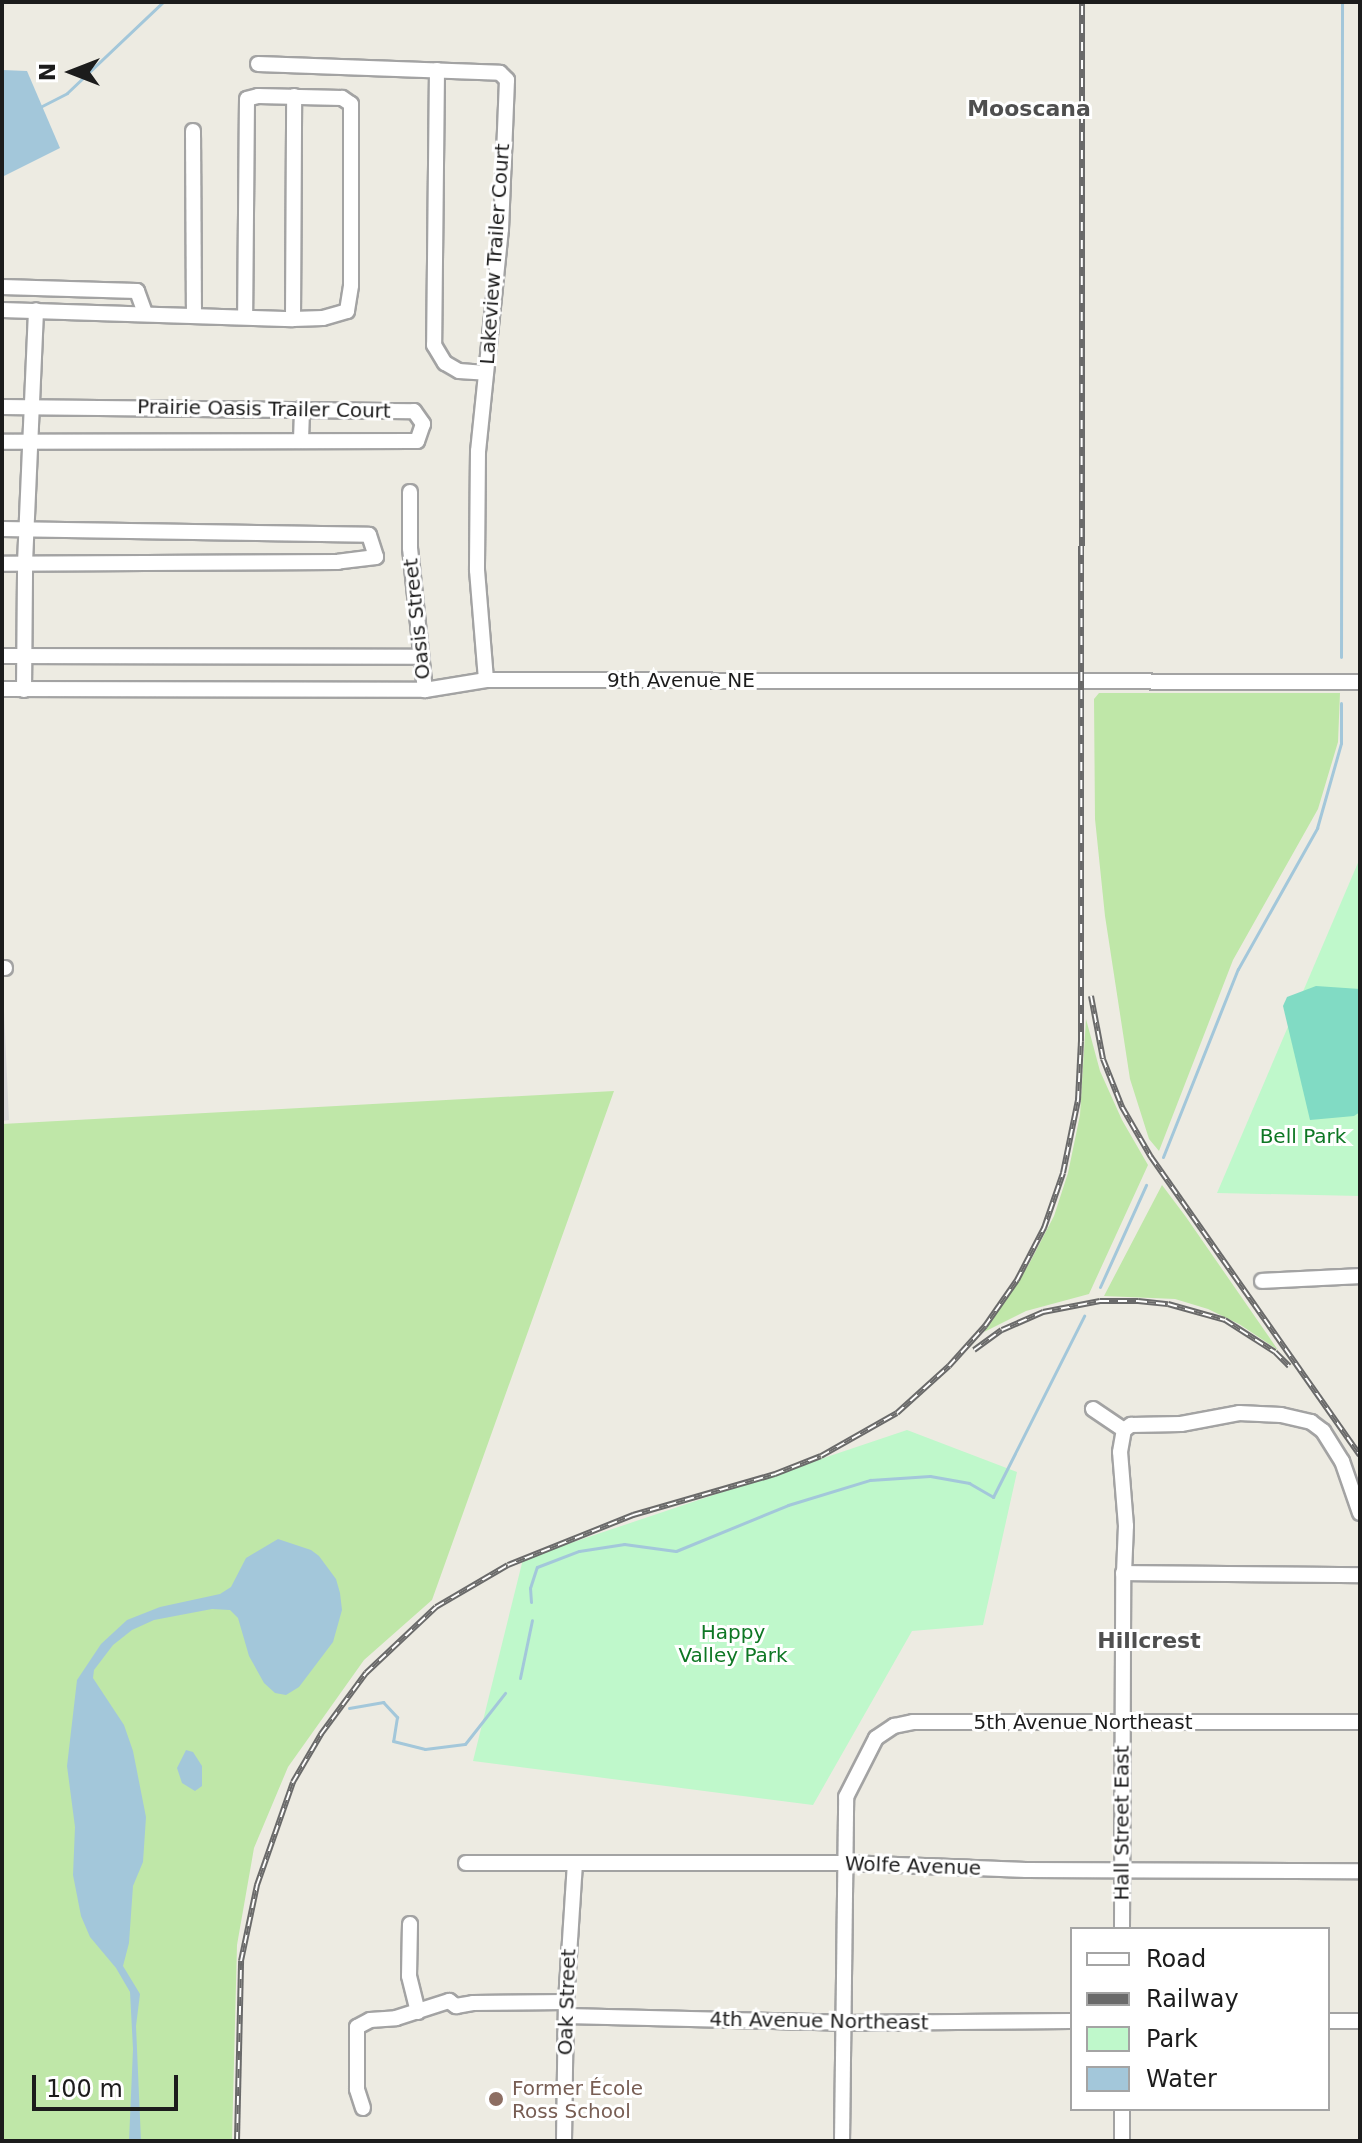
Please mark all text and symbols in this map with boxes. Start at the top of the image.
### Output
north arrow [32,32,112,112]
text: N [35,63,60,81]
district label: Mooscana [967,96,1091,122]
street label: Lakeview Trailer Court [475,143,515,365]
street label: Prairie Oasis Trailer Court [137,395,391,423]
street label: Oasis Street [399,557,435,681]
street label: 9th Avenue NE [607,668,755,692]
park label: Bell Park [1260,1124,1346,1148]
park label: Happy Valley Park [678,1621,788,1668]
district label: Hillcrest [1097,1628,1201,1654]
street label: 5th Avenue Northeast [973,1710,1193,1734]
street label: Hall Street East [1110,1745,1134,1901]
street label: Wolfe Avenue [844,1852,982,1880]
legend [1070,1927,1330,2111]
text: Road [1146,1945,1206,1973]
street label: Oak Street [553,1948,581,2056]
text: Railway [1146,1985,1239,2013]
street label: 4th Avenue Northeast [709,2007,929,2035]
text: Park [1146,2025,1198,2053]
scale bar [36,2059,182,2109]
text: Water [1146,2065,1217,2093]
text: 100 m [46,2075,123,2103]
place label: Former École Ross School [512,2076,643,2123]
marker: Former École Ross School [487,2090,505,2108]

